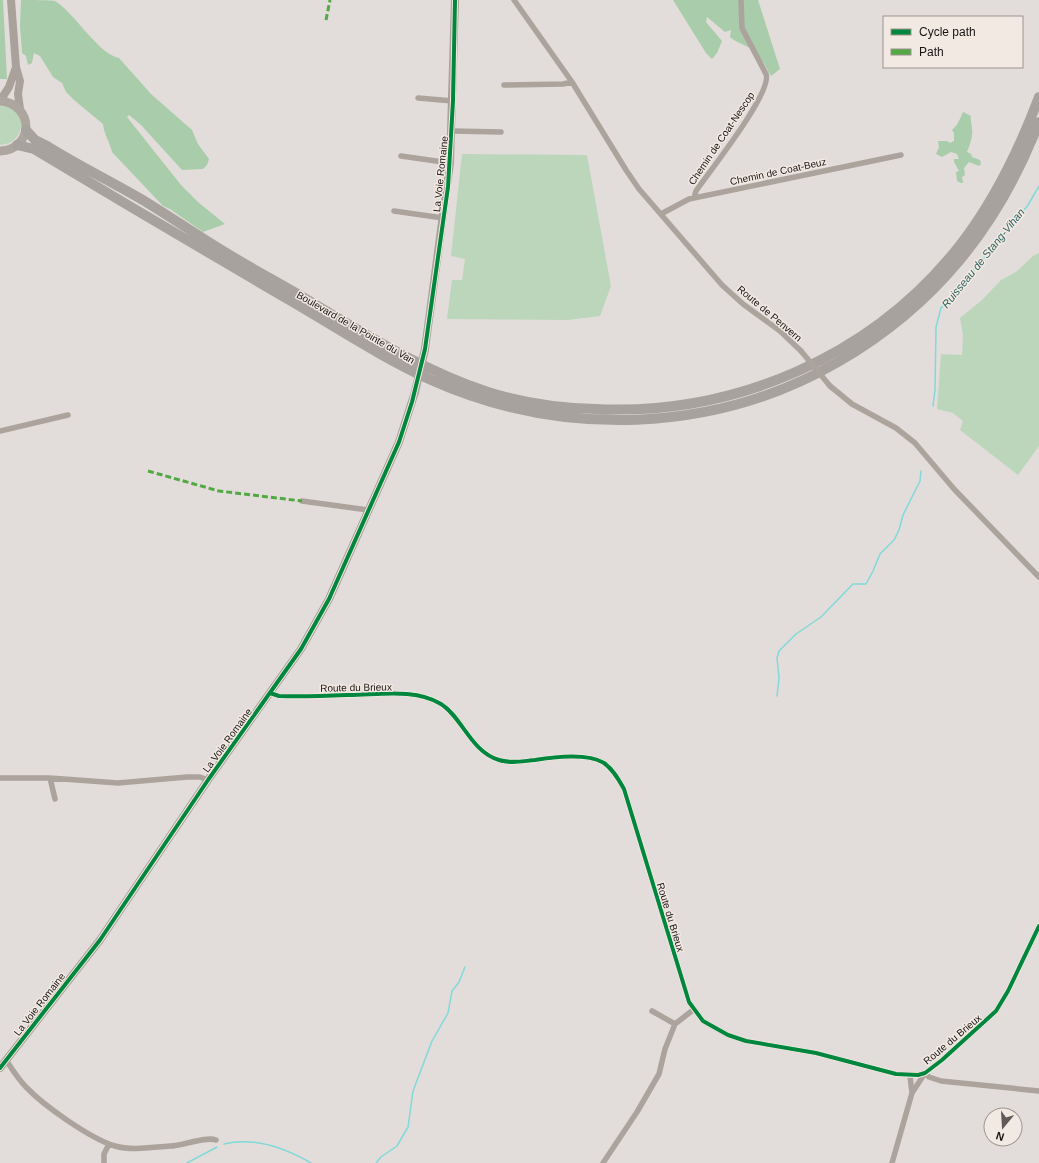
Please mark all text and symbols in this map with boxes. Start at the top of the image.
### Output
legend [883,16,1023,68]
text: Cycle path [919,25,976,39]
text: Path [919,45,944,59]
street label: Chemin de Coat-Nescop [686,89,757,187]
street label: La Voie Romaine [431,135,450,213]
street label: Chemin de Coat-Beuz [729,156,827,187]
water label: Ruisseau de Stang-Vihan [939,206,1027,310]
street label: Route de Penvern [735,283,804,344]
street label: Boulevard de la Pointe du Van [295,289,417,366]
street label: Route du Brieux [320,681,392,694]
street label: La Voie Romaine [201,706,254,774]
street label: Route du Brieux [655,881,686,953]
street label: La Voie Romaine [12,971,67,1038]
street label: Route du Brieux [921,1012,983,1067]
north arrow [983,1107,1023,1147]
text: N [994,1130,1006,1143]

